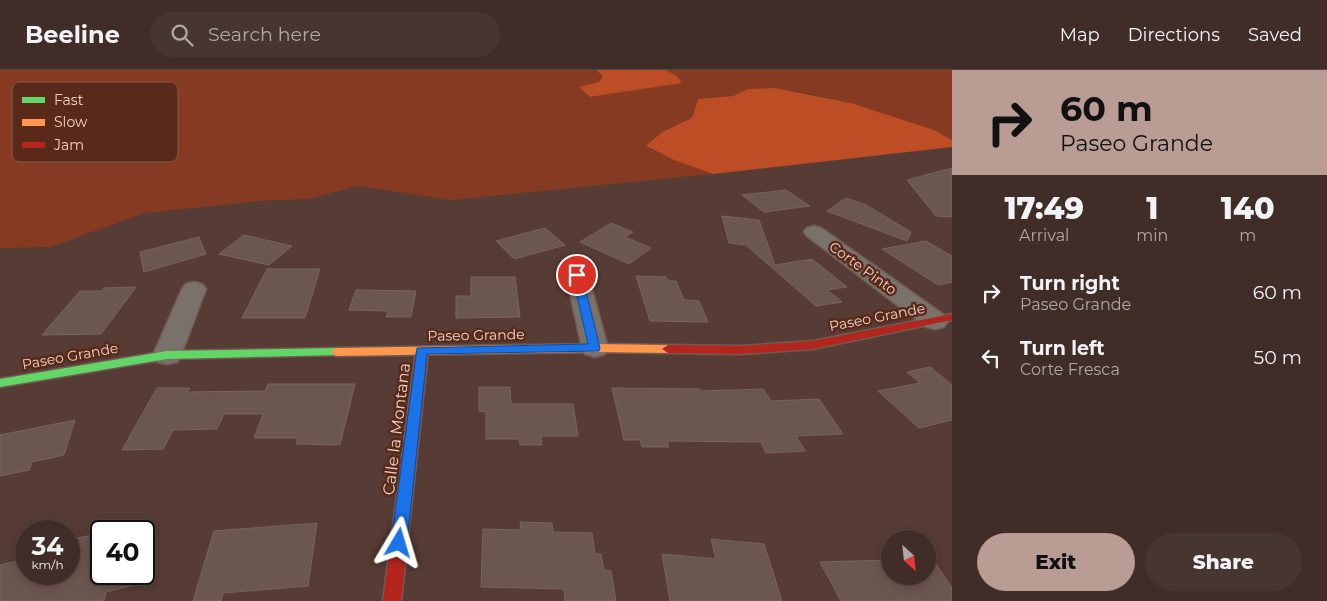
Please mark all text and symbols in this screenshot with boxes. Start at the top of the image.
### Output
search box [150,12,500,57]
text: Beeline [25,20,120,49]
icon: search [168,21,196,49]
text: Search here [208,23,321,46]
text: Map [1060,24,1100,46]
text: Directions [1128,24,1220,46]
text: Saved [1248,24,1302,46]
legend [12,82,178,162]
text: 60 m [1060,87,1153,130]
icon: right [977,90,1042,155]
text: Fast [54,91,84,109]
text: Slow [54,113,88,131]
text: Paseo Grande [1060,130,1213,157]
text: Jam [53,136,84,154]
text: 17:49 [1004,190,1084,227]
text: 1 [1146,190,1158,227]
text: 140 [1221,190,1275,227]
text: Arrival [1019,226,1069,245]
text: min [1136,226,1168,245]
text: m [1239,226,1256,245]
street label: Corte Pinto [826,237,901,299]
pin [556,254,598,296]
icon: arrive [563,261,591,289]
text: Turn right [1020,272,1120,295]
icon: right [977,279,1005,307]
text: 60 m [1253,281,1302,304]
text: Paseo Grande [1020,295,1131,314]
street label: Paseo Grande [827,299,927,335]
street label: Paseo Grande [427,325,525,345]
text: Turn left [1020,337,1105,360]
street label: Paseo Grande [20,339,120,373]
icon: left [977,344,1005,372]
text: 50 m [1254,346,1302,369]
text: Corte Fresca [1020,360,1120,379]
street label: Calle la Montana [379,362,414,496]
position arrow [372,516,424,568]
speed limit sign: 40 [90,520,155,585]
north arrow [881,530,936,585]
map controls [881,530,936,585]
text: 34 [31,531,64,561]
button: Exit [977,533,1135,591]
button: Share [1145,533,1302,591]
text: km/h [31,557,64,572]

